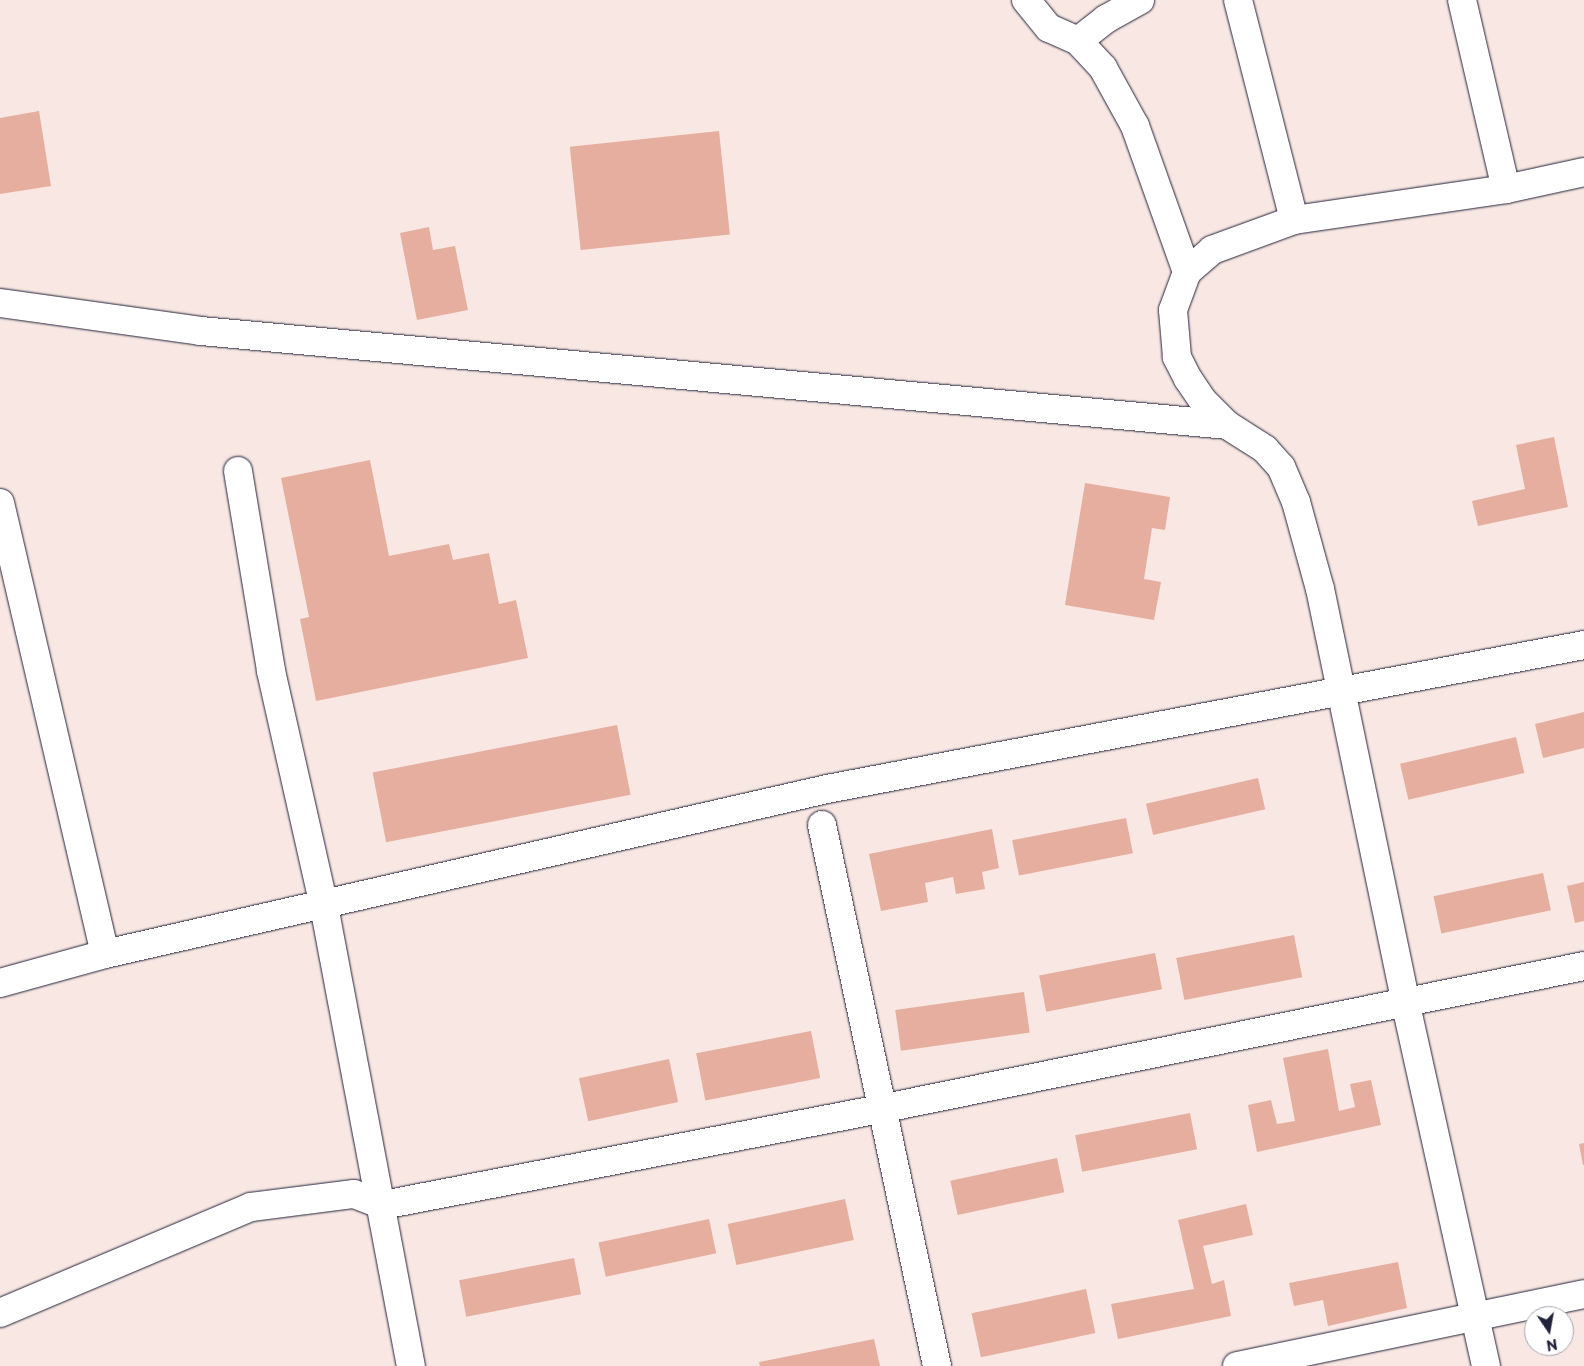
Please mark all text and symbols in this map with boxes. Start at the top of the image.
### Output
north arrow [1524,1306,1574,1356]
text: N [1544,1334,1560,1357]

